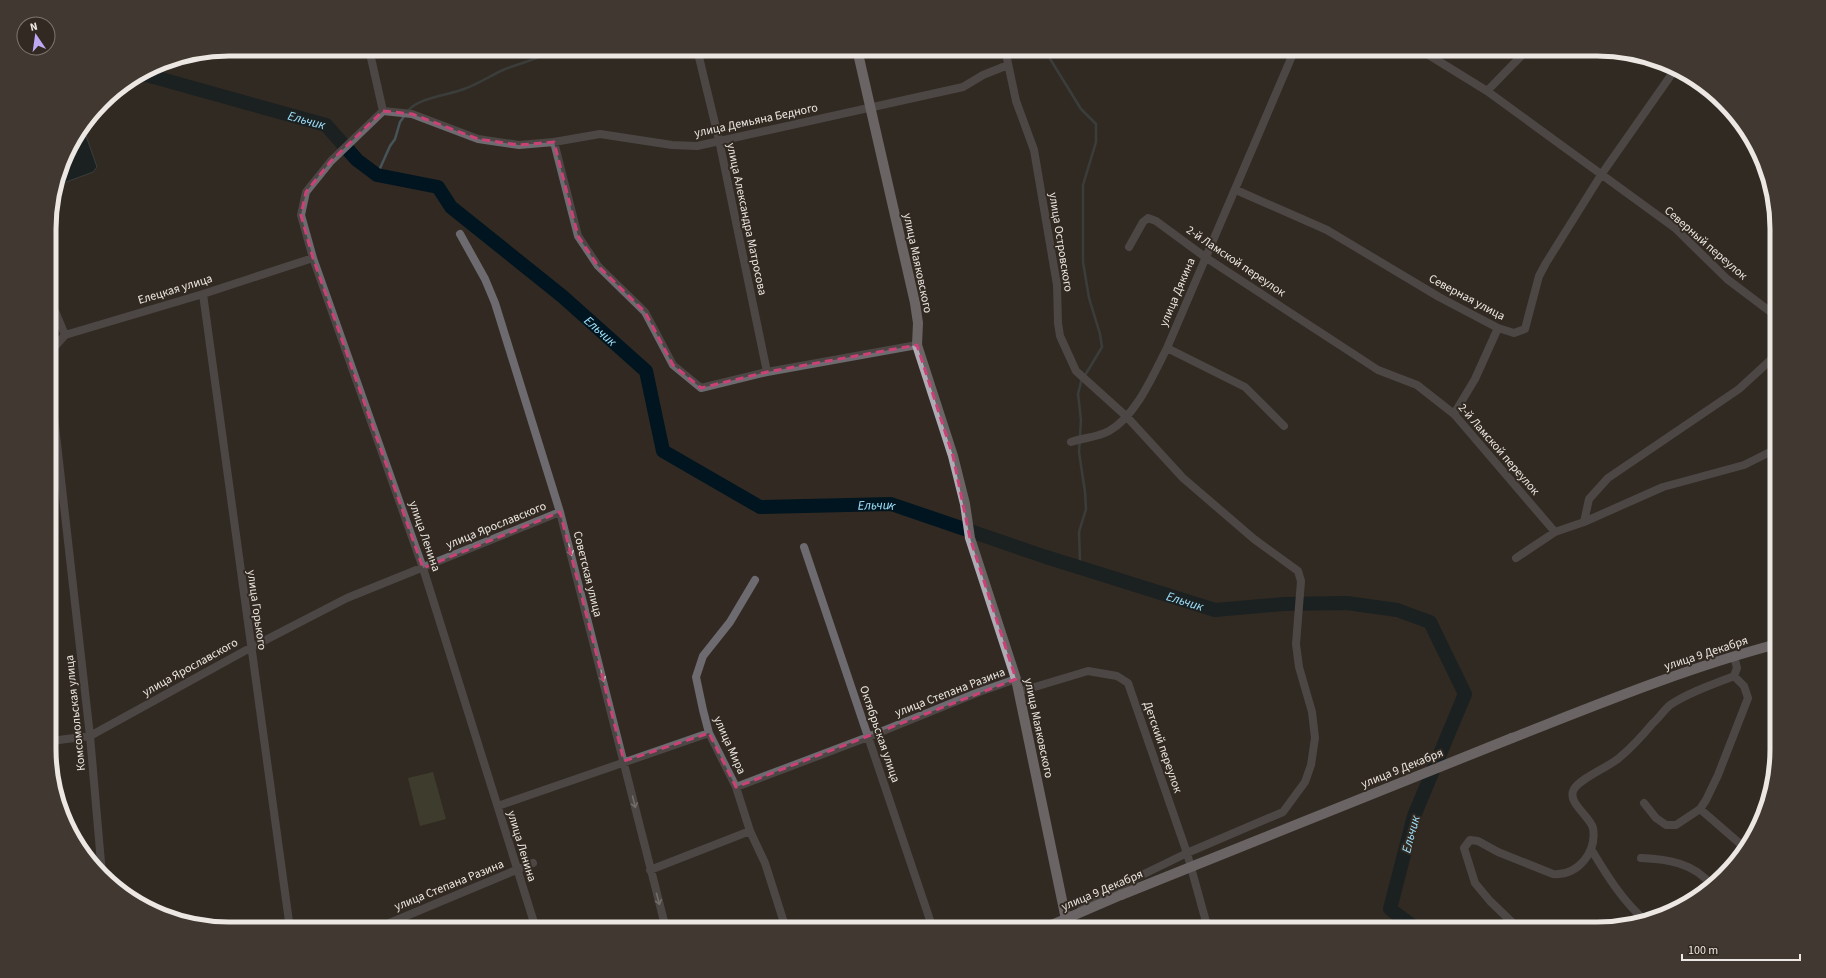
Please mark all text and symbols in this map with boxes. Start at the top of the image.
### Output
north arrow [16,16,56,56]
text: N [29,19,39,35]
street label: улица Демьяна Бедного [693,99,819,142]
water label: Ельчик [286,107,328,135]
street label: улица Александра Матросова [722,141,771,297]
street label: улица Островского [1044,191,1077,293]
street label: Северный переулок [1660,202,1751,284]
street label: улица Маяковского [899,212,936,315]
street label: 2-й Ламской переулок [1183,222,1289,301]
street label: улица Дякина [1155,255,1200,329]
street label: Елецкая улица [136,270,215,309]
street label: Северная улица [1426,270,1508,325]
water label: Ельчик [580,312,621,351]
street label: 2-й Ламской переулок [1454,400,1543,499]
water label: Ельчик [857,496,899,515]
street label: улица Ярославского [444,498,549,553]
street label: улица Ленина [404,499,445,574]
street label: Советская улица [569,529,606,619]
one-way arrow [566,543,574,556]
street label: улица Горького [242,569,271,651]
water label: Ельчик [1164,587,1206,616]
street label: улица 9 Декабря [1662,632,1750,675]
street label: улица Ярославского [139,634,241,701]
street label: Комсомольская улица [61,654,90,772]
street label: улица Степана Разина [893,664,1008,721]
one-way arrow [599,669,606,682]
street label: улица Маяковского [1020,677,1057,780]
street label: Октябрьская улица [855,683,904,785]
street label: Детский переулок [1139,699,1186,795]
street label: улица Мира [709,713,750,777]
street label: улица 9 Декабря [1359,744,1446,793]
one-way arrow [631,795,638,808]
street label: улица Ленина [503,808,540,884]
water label: Ельчик [1397,813,1425,855]
street label: улица Степана Разина [392,856,507,915]
street label: улица 9 Декабря [1059,866,1146,915]
one-way arrow [655,893,662,906]
scale bar [1682,936,1800,962]
text: 100 m [1688,942,1718,959]

